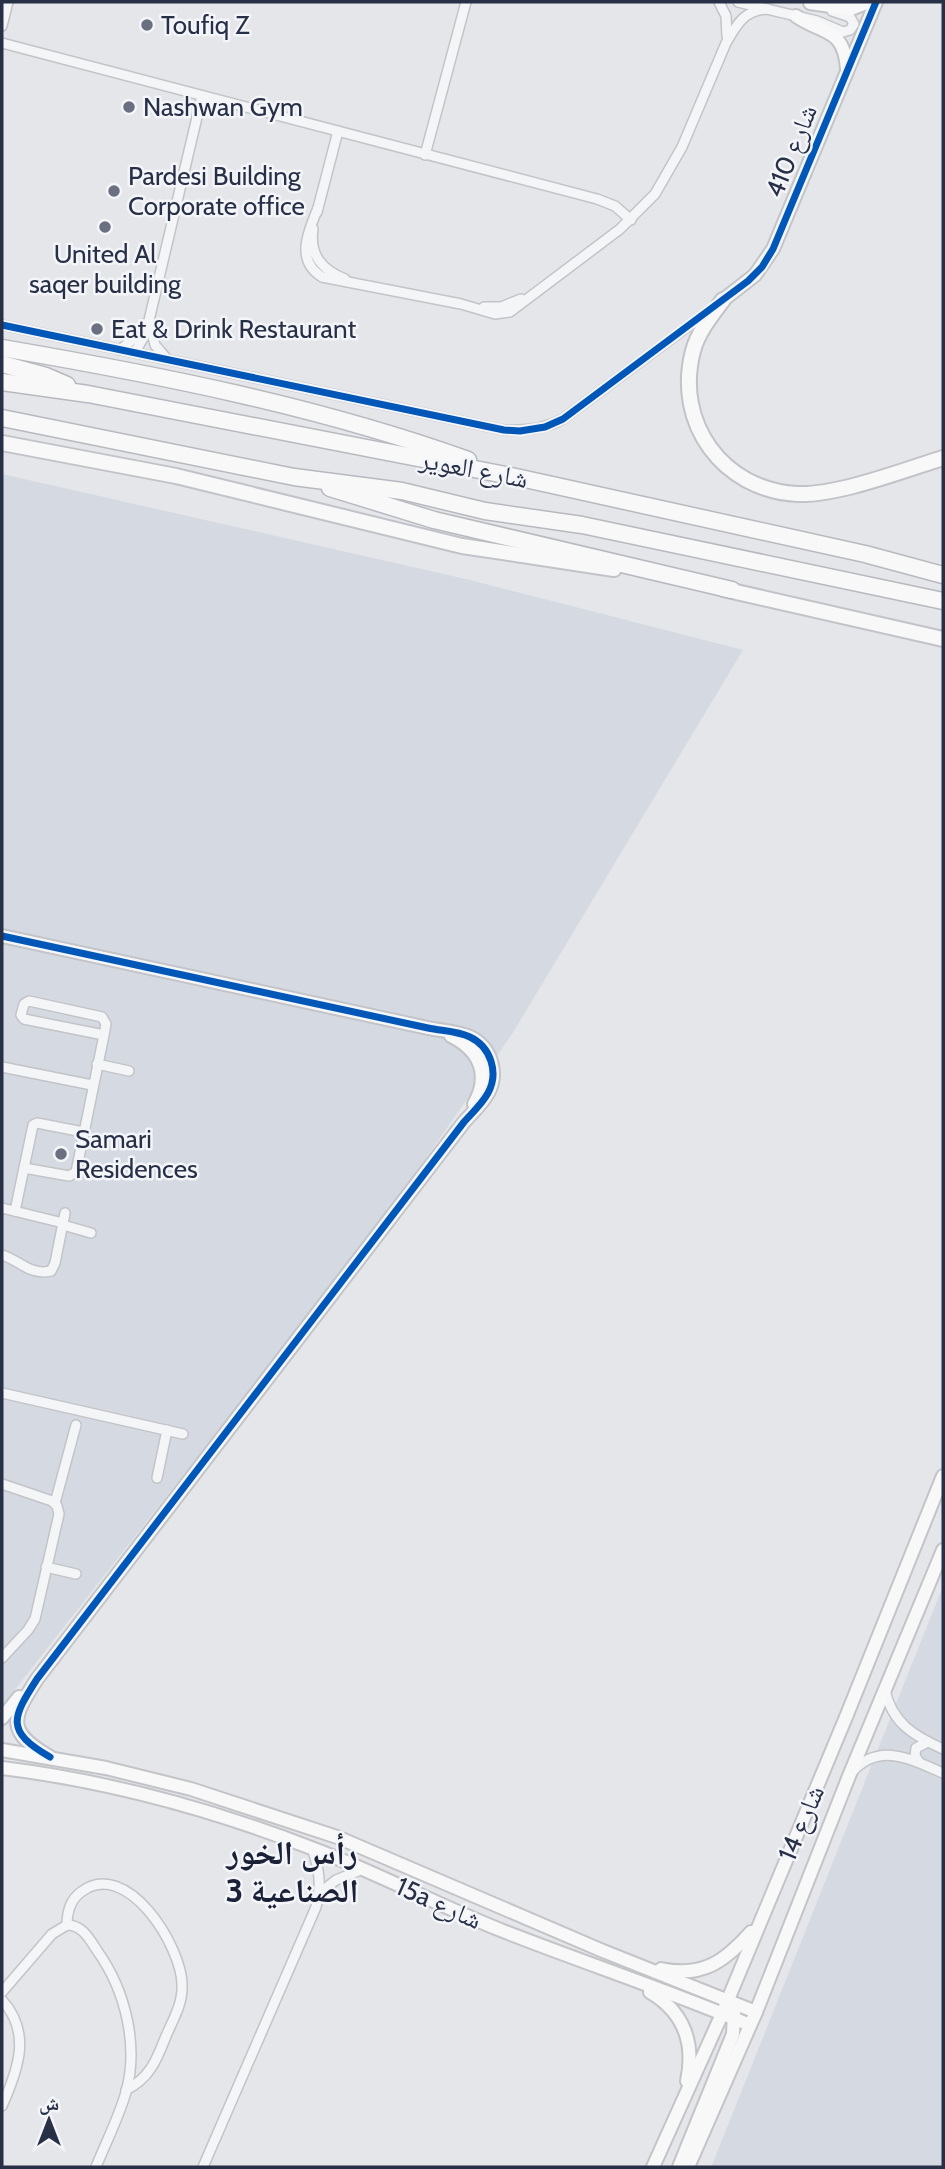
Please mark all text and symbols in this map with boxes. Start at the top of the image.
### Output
place label: Toufiq Z [161,9,250,41]
marker: Toufiq Z [139,17,155,33]
place label: Nashwan Gym [143,91,303,123]
marker: Nashwan Gym [121,99,137,115]
street label: شارع 410 [758,100,824,202]
place label: Pardesi Building Corporate office [128,160,305,222]
marker: Pardesi Building Corporate office [106,183,122,199]
marker: United Al saqer building [97,219,113,235]
place label: United Al saqer building [29,238,182,300]
place label: Eat & Drink Restaurant [111,313,356,345]
marker: Eat & Drink Restaurant [89,321,105,337]
street label: شارع العوير [416,443,531,495]
place label: Samari Residences [75,1123,198,1185]
marker: Samari Residences [53,1146,69,1162]
street label: شارع 14 [771,1780,831,1866]
district label: رأس الخور الصناعية 3 [224,1832,359,1910]
street label: 15a شارع [391,1870,487,1936]
north arrow [14,2085,84,2155]
text: ش [39,2092,59,2115]

